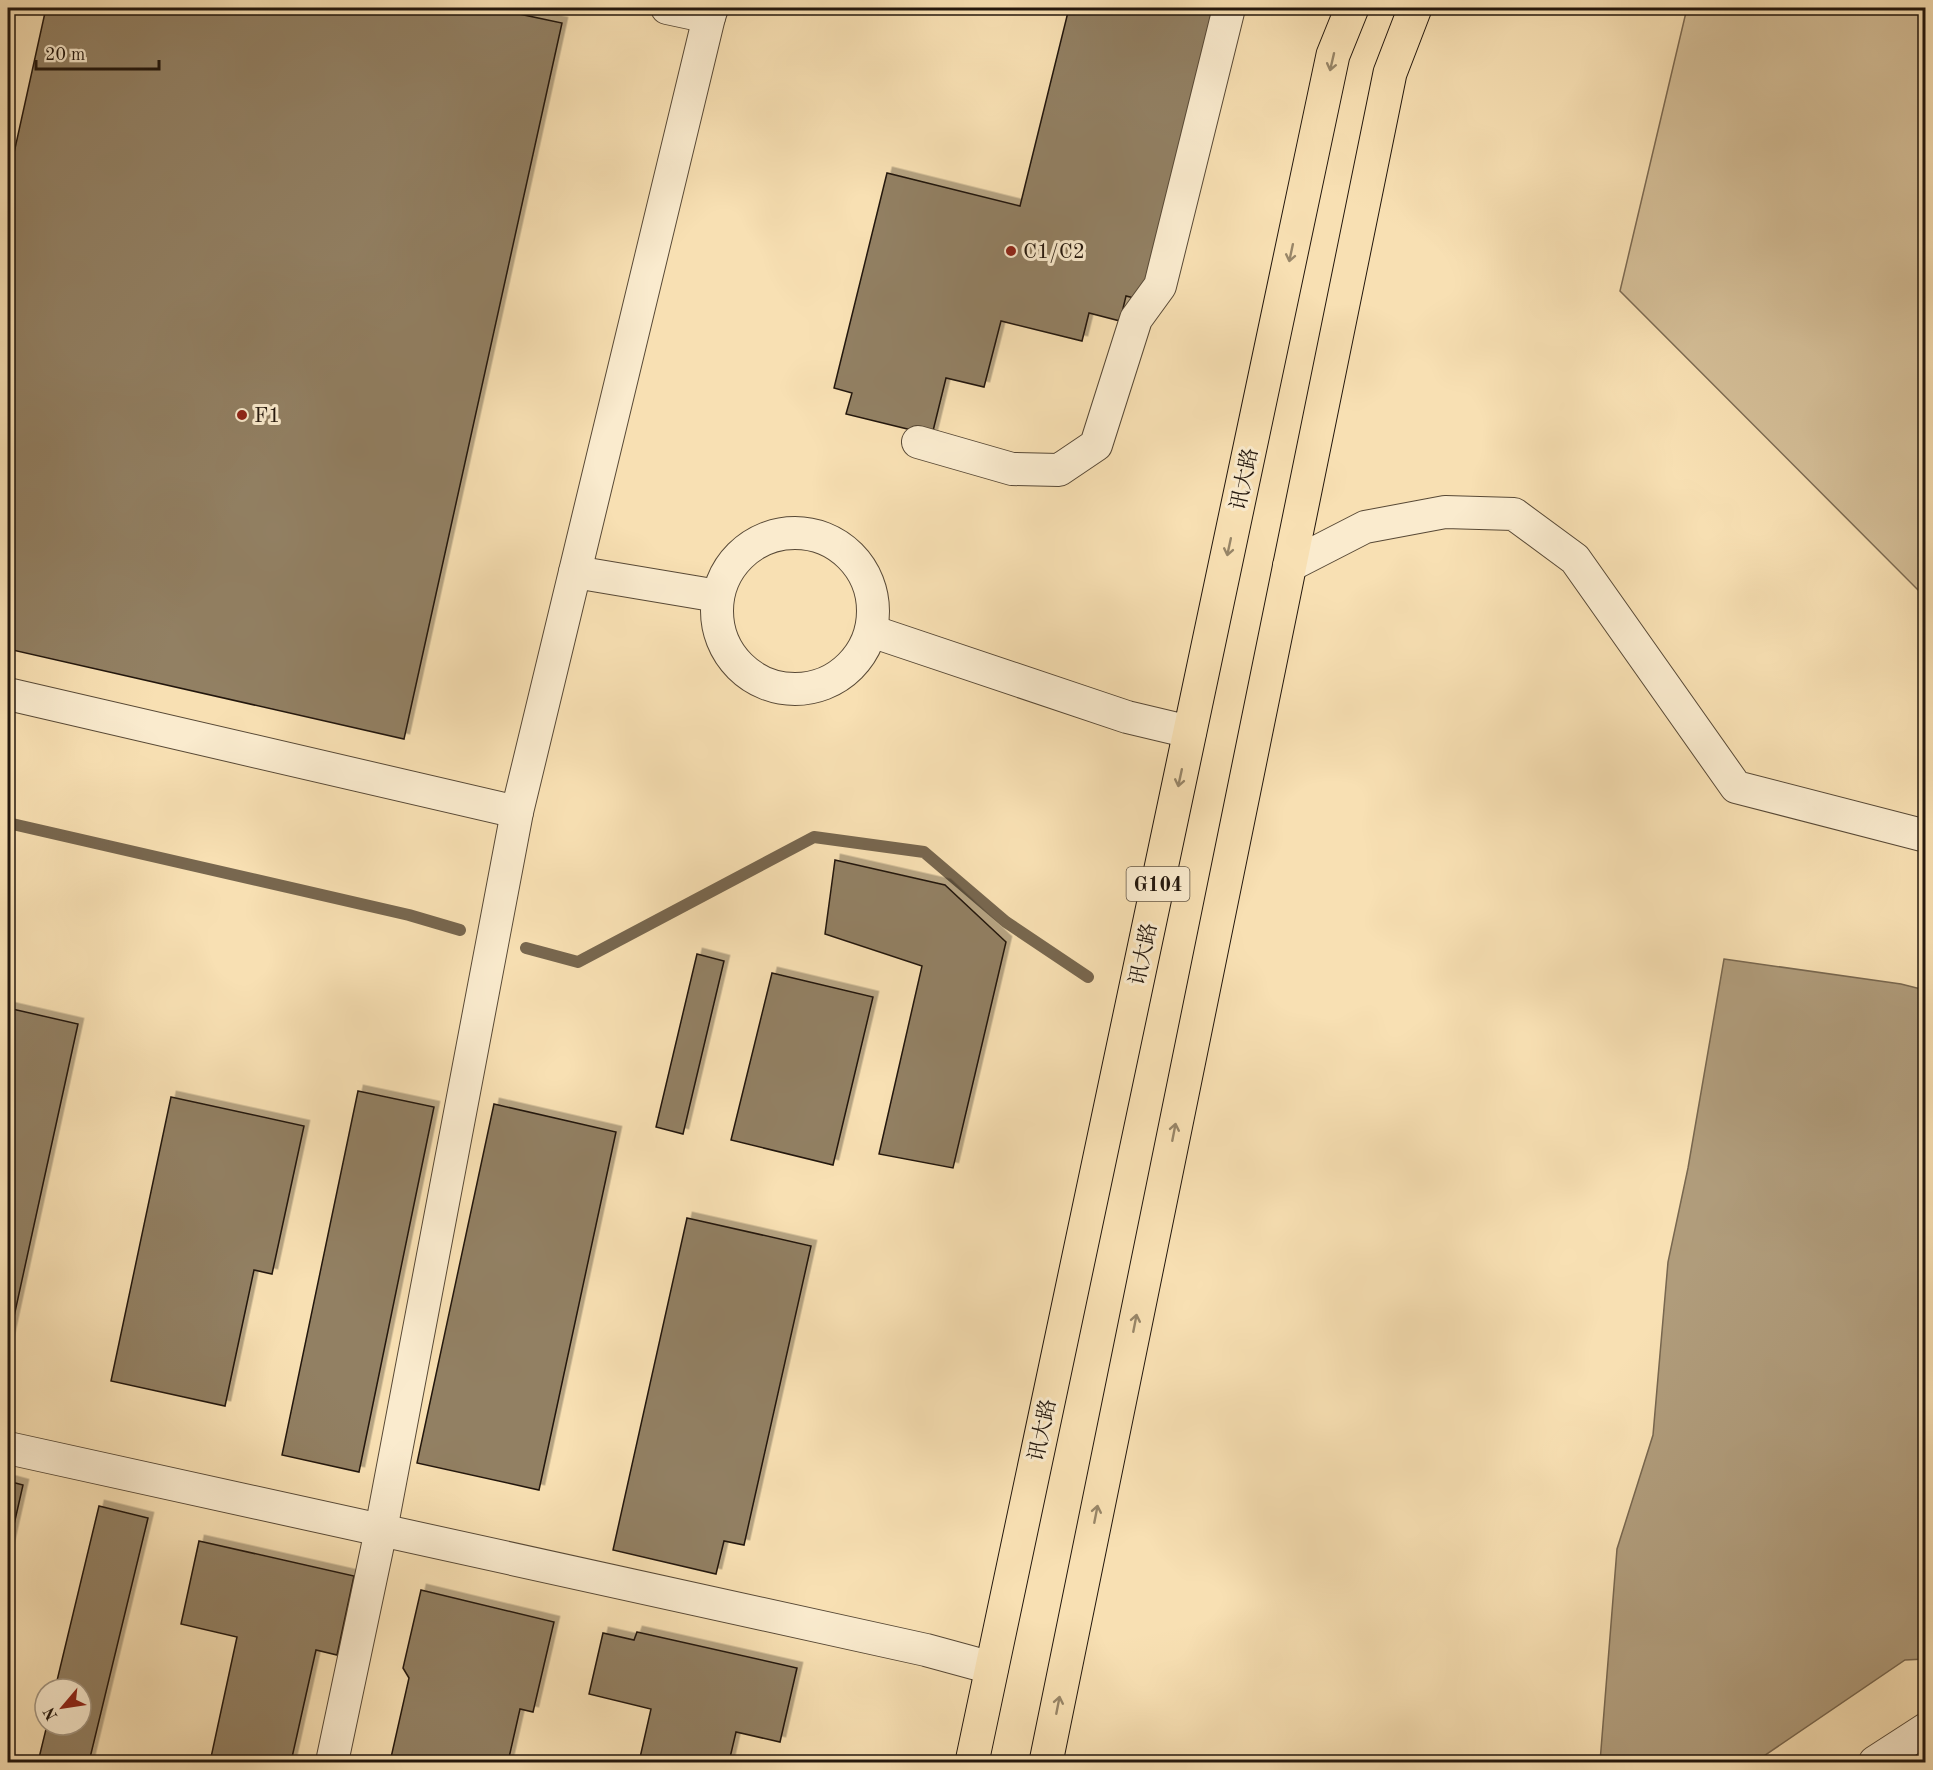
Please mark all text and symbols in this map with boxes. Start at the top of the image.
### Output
scale bar [36,33,159,71]
text: 20 m [45,46,85,64]
one-way arrow [1326,52,1337,72]
place label: C1/C2 [1023,242,1085,263]
one-way arrow [1285,243,1296,262]
marker: C1/C2 [1004,244,1018,258]
place label: F1 [254,406,280,427]
marker: F1 [235,408,249,422]
street label: 讯大路 [1227,446,1262,512]
one-way arrow [1223,536,1234,556]
one-way arrow [1174,768,1185,788]
road number: G104 [1126,867,1190,901]
street label: 讯大路 [1126,921,1161,987]
one-way arrow [1169,1123,1180,1142]
one-way arrow [1130,1314,1141,1333]
street label: 讯大路 [1025,1397,1060,1463]
one-way arrow [1091,1505,1103,1524]
north arrow [33,1677,93,1737]
one-way arrow [1053,1696,1064,1715]
text: N [41,1703,62,1723]

